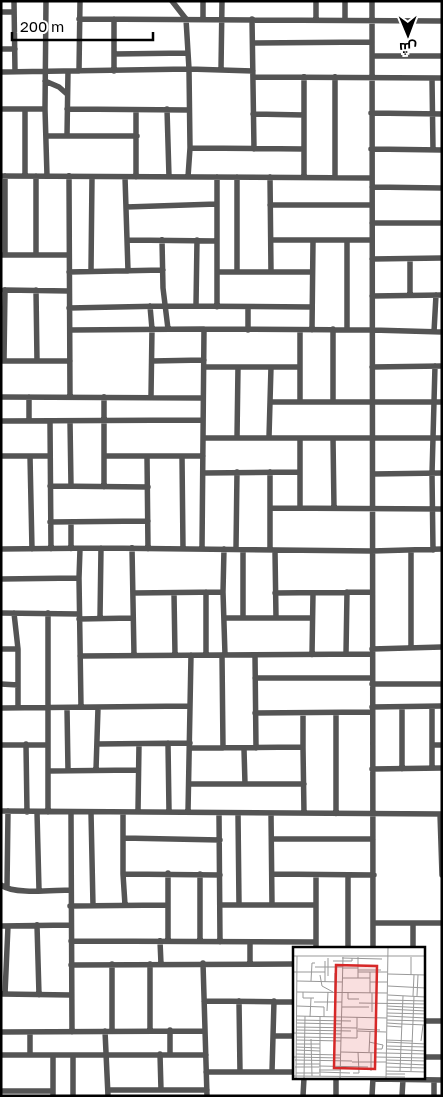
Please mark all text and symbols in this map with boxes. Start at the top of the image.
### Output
scale bar [12,10,154,42]
north arrow [383,10,433,60]
text: 200 m [20,17,64,35]
text: ش [399,39,417,57]
inset map [293,947,426,1080]

